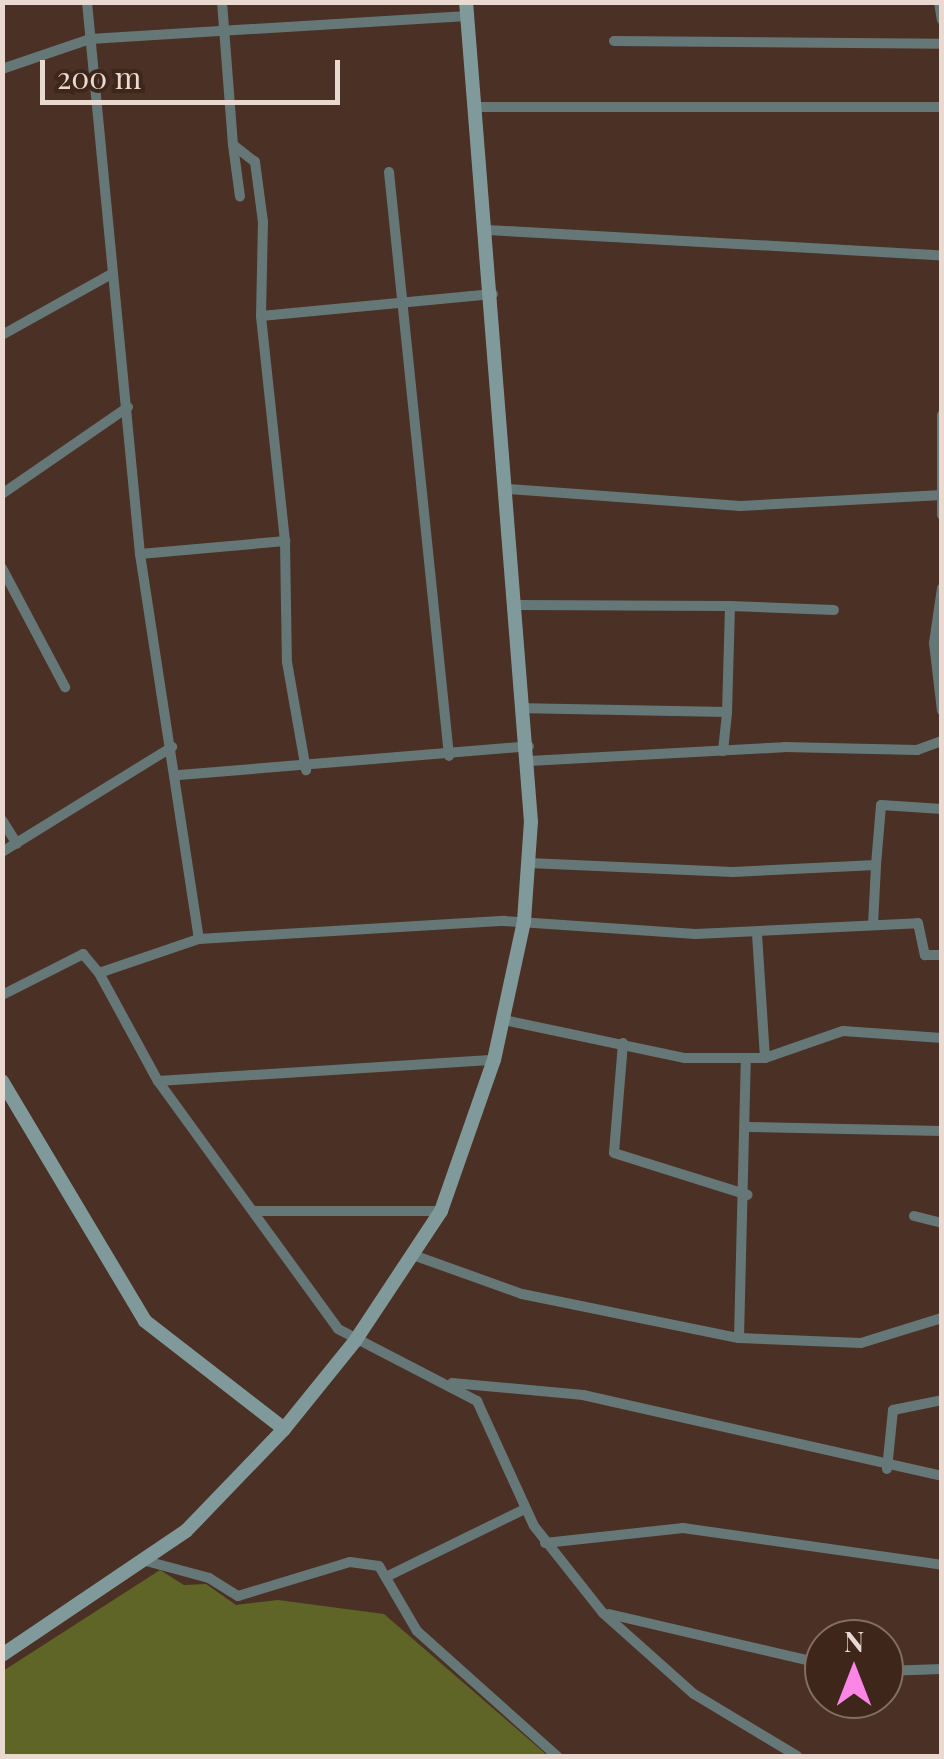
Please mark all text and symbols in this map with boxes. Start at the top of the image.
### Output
scale bar [45,40,345,102]
text: 200 m [57,57,141,97]
north arrow [804,1619,904,1719]
text: N [844,1622,864,1659]

